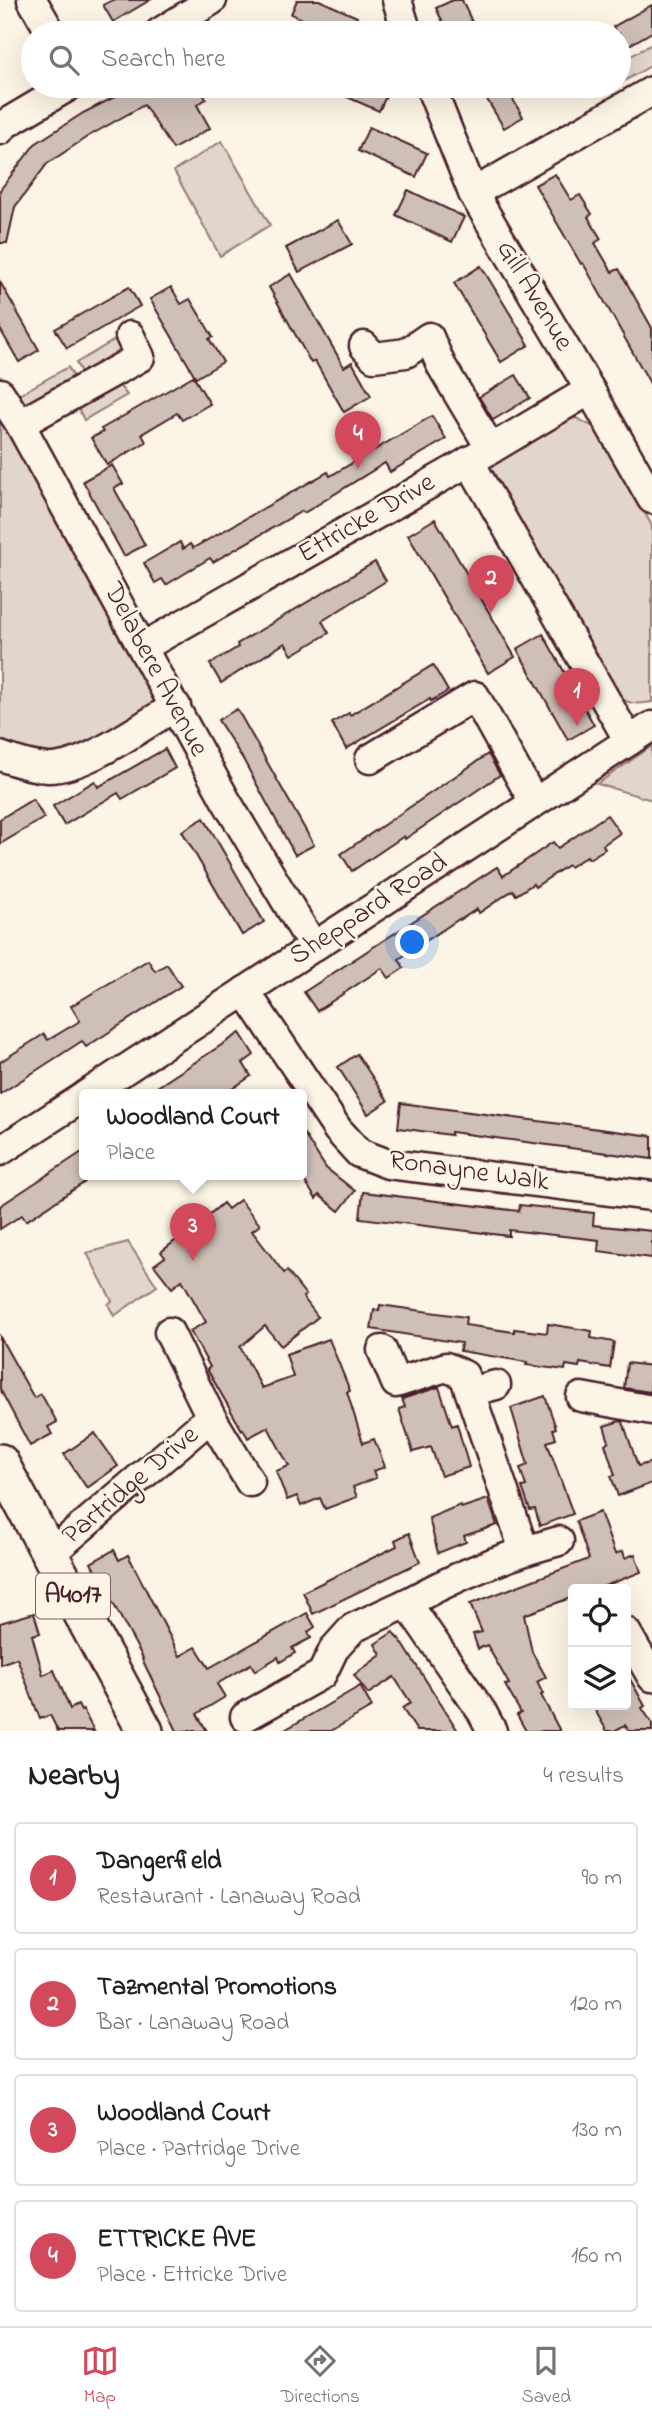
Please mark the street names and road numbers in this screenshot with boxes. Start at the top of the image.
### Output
street label: Gill Avenue [485,233,583,360]
street label: Ettricke Drive [291,463,444,575]
street label: Delabere Avenue [91,575,218,765]
street label: Sheppard Road [282,843,457,977]
street label: Ronayne Walk [386,1140,553,1204]
street label: Partridge Drive [54,1416,209,1556]
road number: A4017 [36,1574,110,1618]

